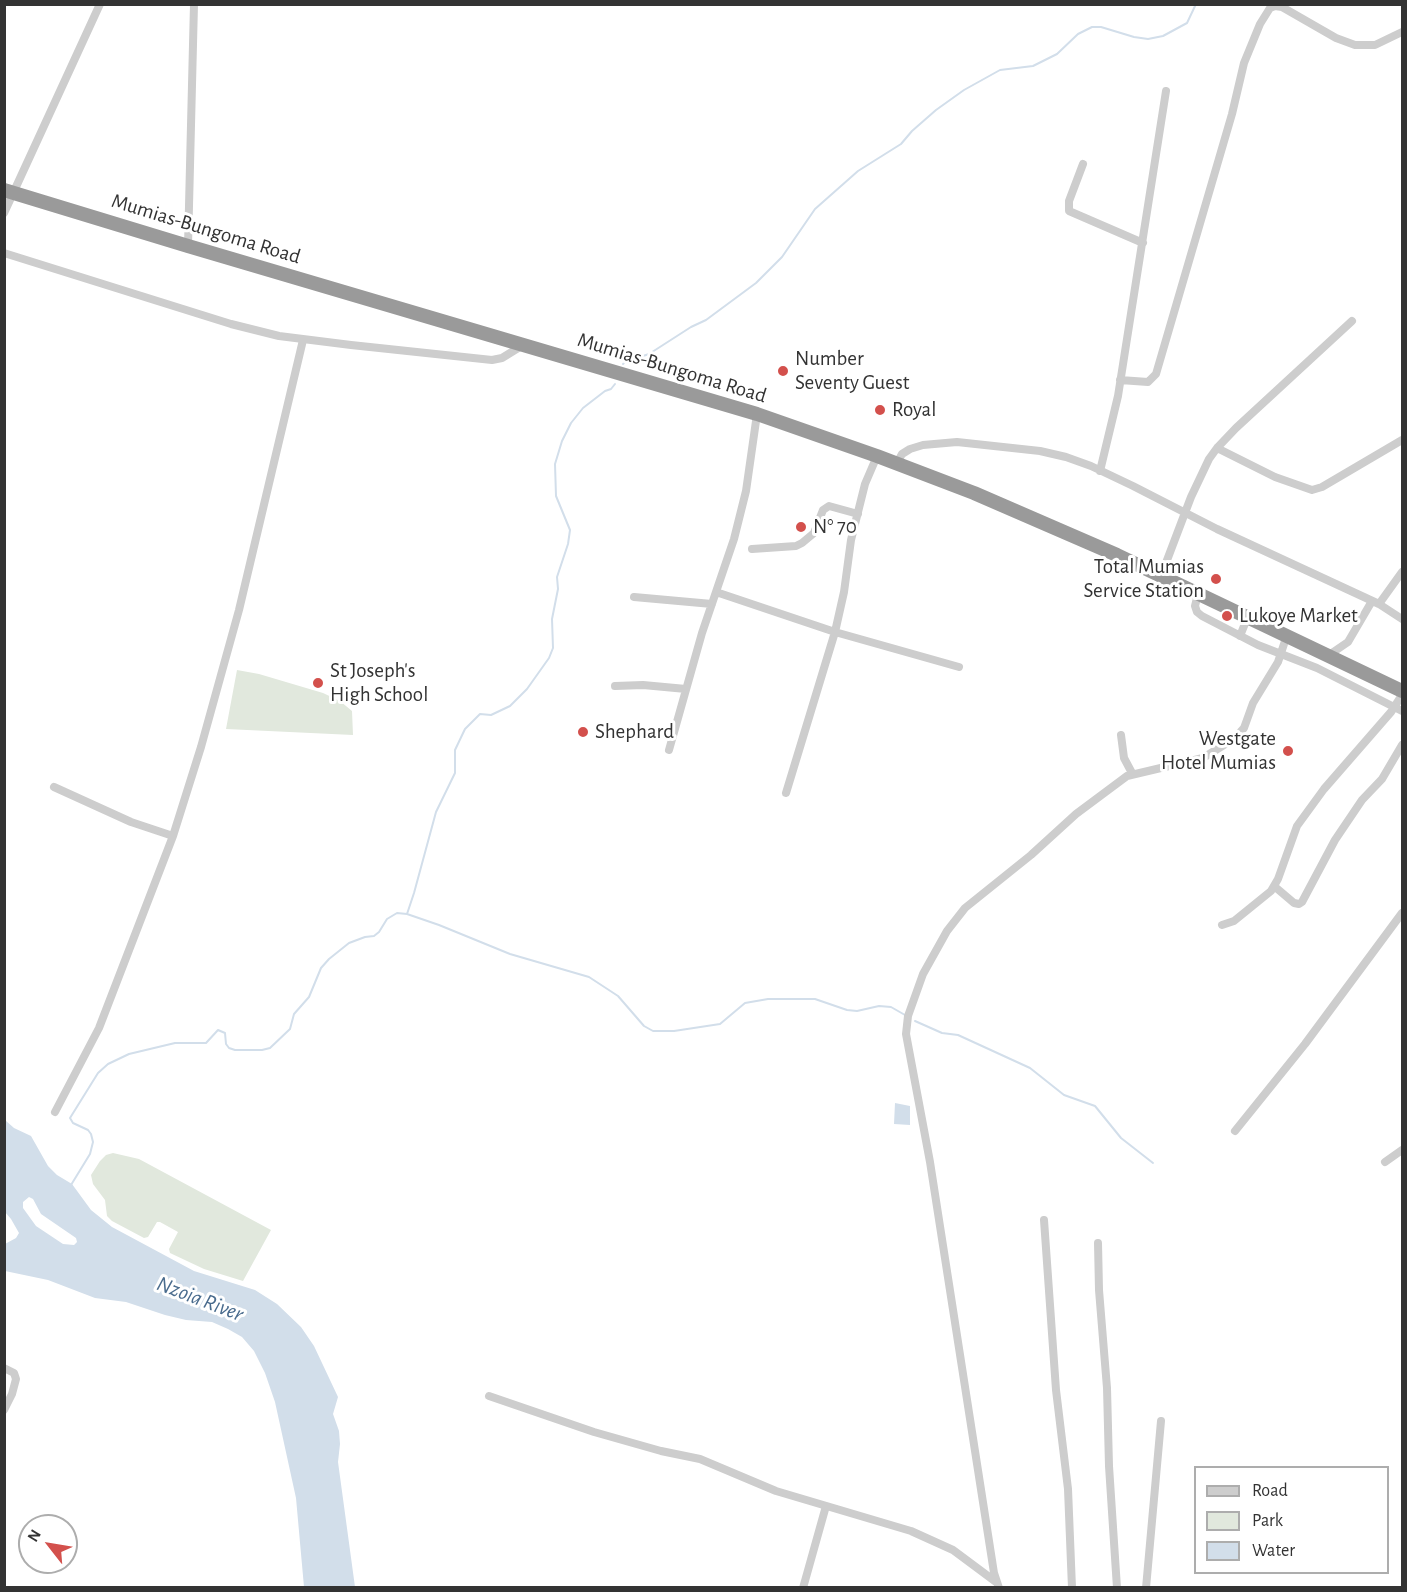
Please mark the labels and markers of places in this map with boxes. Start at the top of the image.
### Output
place label: Number Seventy Guest [795,346,909,396]
marker: Number Seventy Guest [776,364,790,378]
place label: Royal [892,397,936,423]
marker: Royal [873,403,887,417]
place label: N° 70 [813,514,857,540]
marker: N° 70 [794,520,808,534]
place label: Total Mumias Service Station [1084,554,1204,604]
marker: Total Mumias Service Station [1209,572,1223,586]
place label: Lukoye Market [1239,603,1358,629]
marker: Lukoye Market [1220,609,1234,623]
place label: St Joseph's High School [330,658,428,708]
marker: St Joseph's High School [311,676,325,690]
place label: Shephard [595,719,674,745]
marker: Shephard [576,725,590,739]
place label: Westgate Hotel Mumias [1161,726,1276,776]
marker: Westgate Hotel Mumias [1281,744,1295,758]

